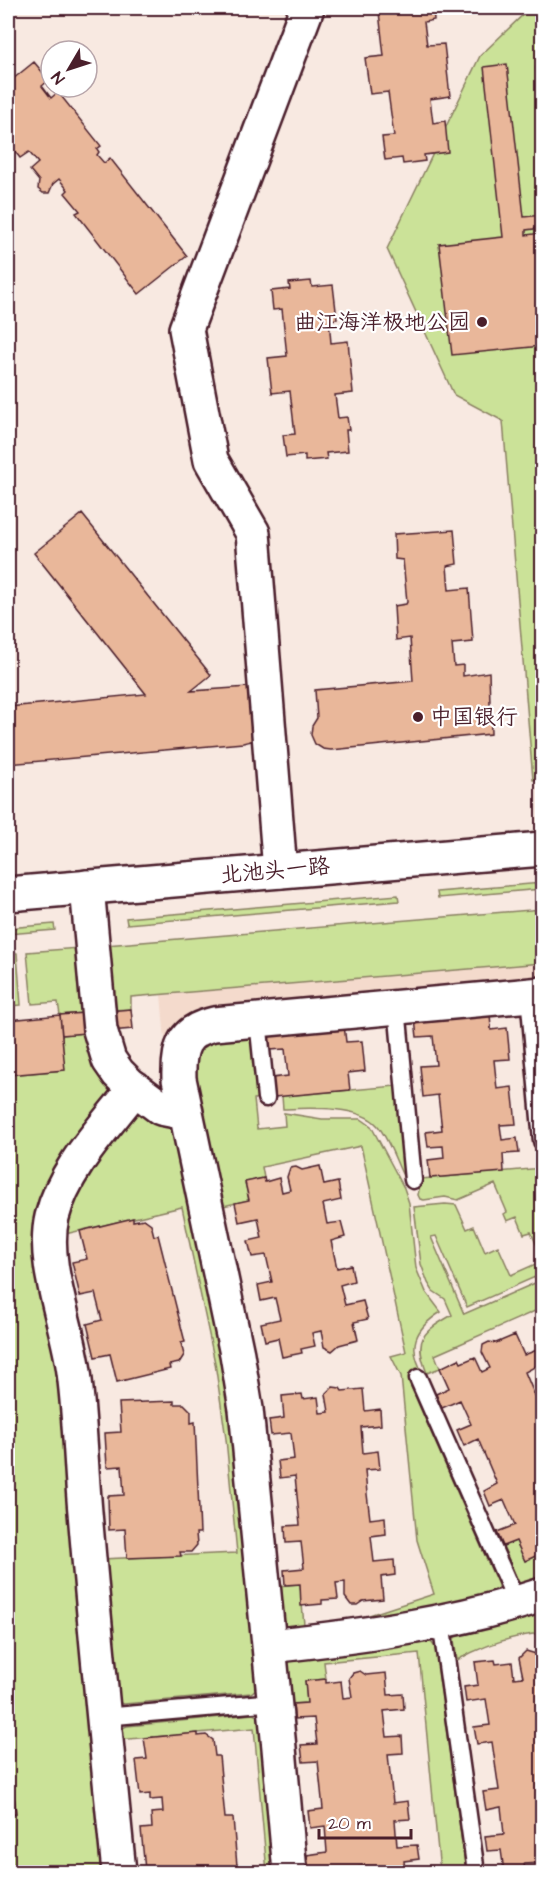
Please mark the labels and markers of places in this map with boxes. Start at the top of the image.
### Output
place label: 曲江海洋极地公园 [294,307,470,338]
marker: 曲江海洋极地公园 [475,315,489,329]
place label: 中国银行 [430,702,518,733]
marker: 中国银行 [411,710,425,724]

